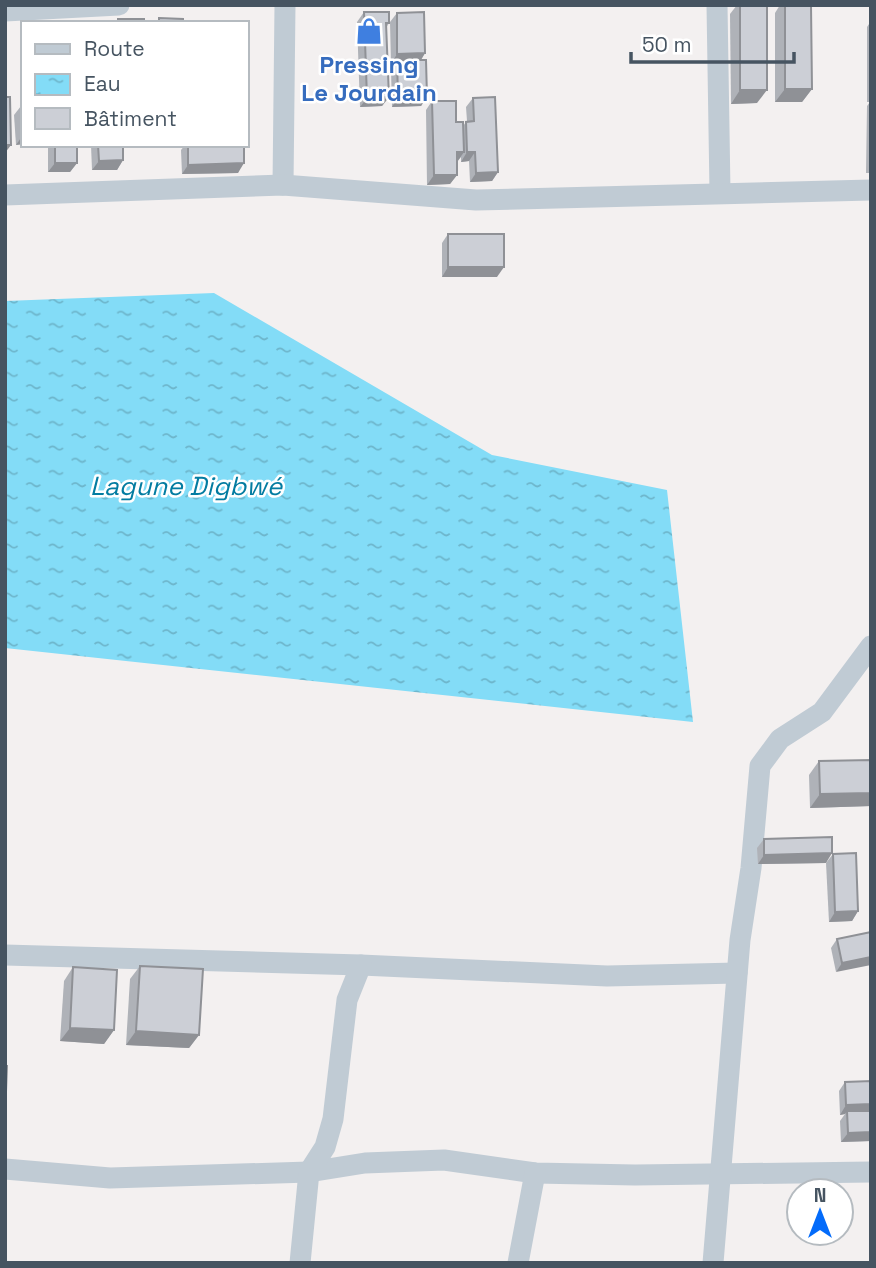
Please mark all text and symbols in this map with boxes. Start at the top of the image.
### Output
shop icon: Pressing Le Jourdain [354,16,384,46]
legend [21,21,248,147]
scale bar [631,21,794,65]
text: 50 m [642,31,692,58]
text: Route [84,35,145,62]
place label: Pressing Le Jourdain [301,49,437,108]
text: Eau [84,70,121,97]
text: Bâtiment [84,105,177,132]
water label: Lagune Digbwé [90,469,284,503]
north arrow [785,1177,855,1247]
text: N [814,1183,826,1208]

